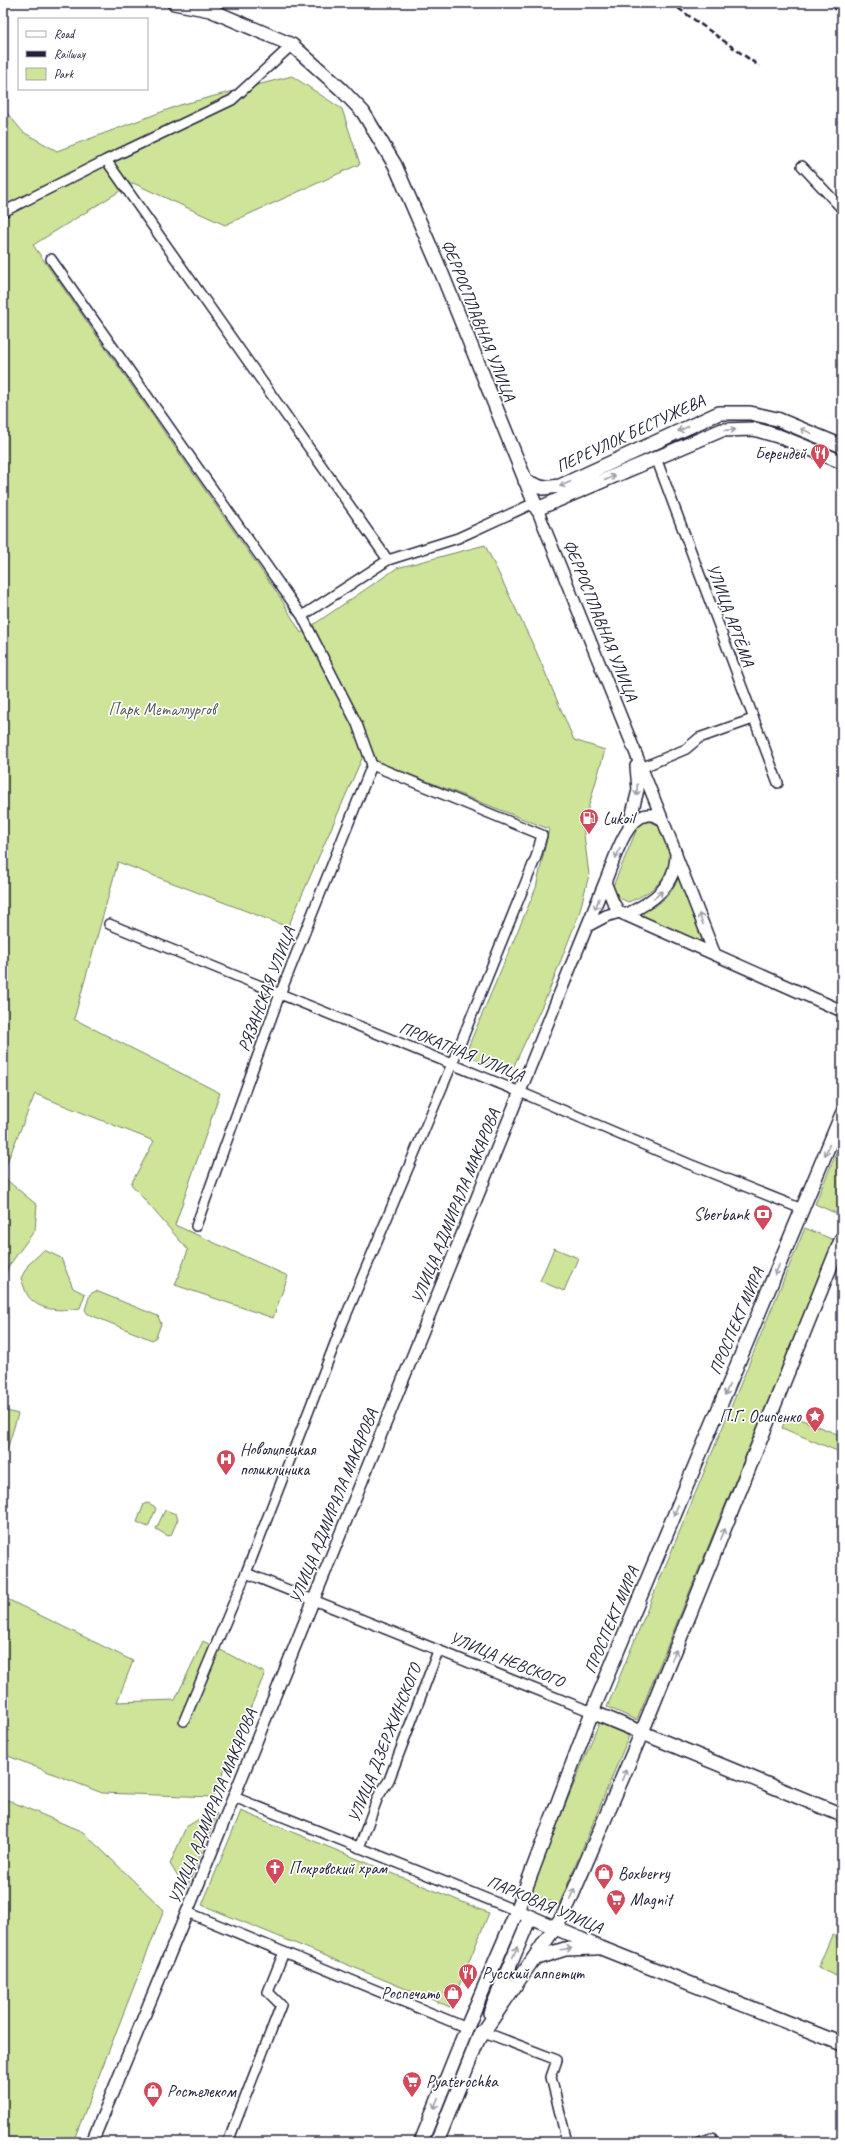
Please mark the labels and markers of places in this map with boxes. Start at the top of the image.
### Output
restaurant icon: Берендей [809,442,831,470]
place label: Берендей [755,443,807,464]
fuel station icon: Lukoil [578,807,600,835]
place label: Lukoil [603,808,637,829]
bank icon: Sberbank [752,1203,774,1231]
place label: Sberbank [693,1204,751,1225]
place icon: П.Г. Осипенко [804,1405,826,1433]
place label: П.Г. Осипенко [720,1406,802,1427]
place label: Новолипецкая поликлиника [240,1439,316,1480]
hospital icon: Новолипецкая поликлиника [215,1448,237,1476]
church icon: Покровский храм [264,1857,286,1885]
place label: Покровский храм [289,1858,388,1879]
shop icon: Boxberry [593,1862,615,1890]
place label: Boxberry [618,1863,671,1884]
supermarket icon: Magnit [605,1888,627,1916]
place label: Magnit [630,1889,675,1910]
restaurant icon: Русский аппетит [457,1962,479,1990]
place label: Русский аппетит [482,1963,585,1984]
shop icon: Роспечать [442,1982,464,2010]
place label: Роспечать [381,1983,440,2004]
supermarket icon: Pyaterochka [401,2070,423,2098]
place label: Pyaterochka [426,2071,499,2092]
shop icon: Ростелеком [142,2080,164,2108]
place label: Ростелеком [167,2081,237,2102]

